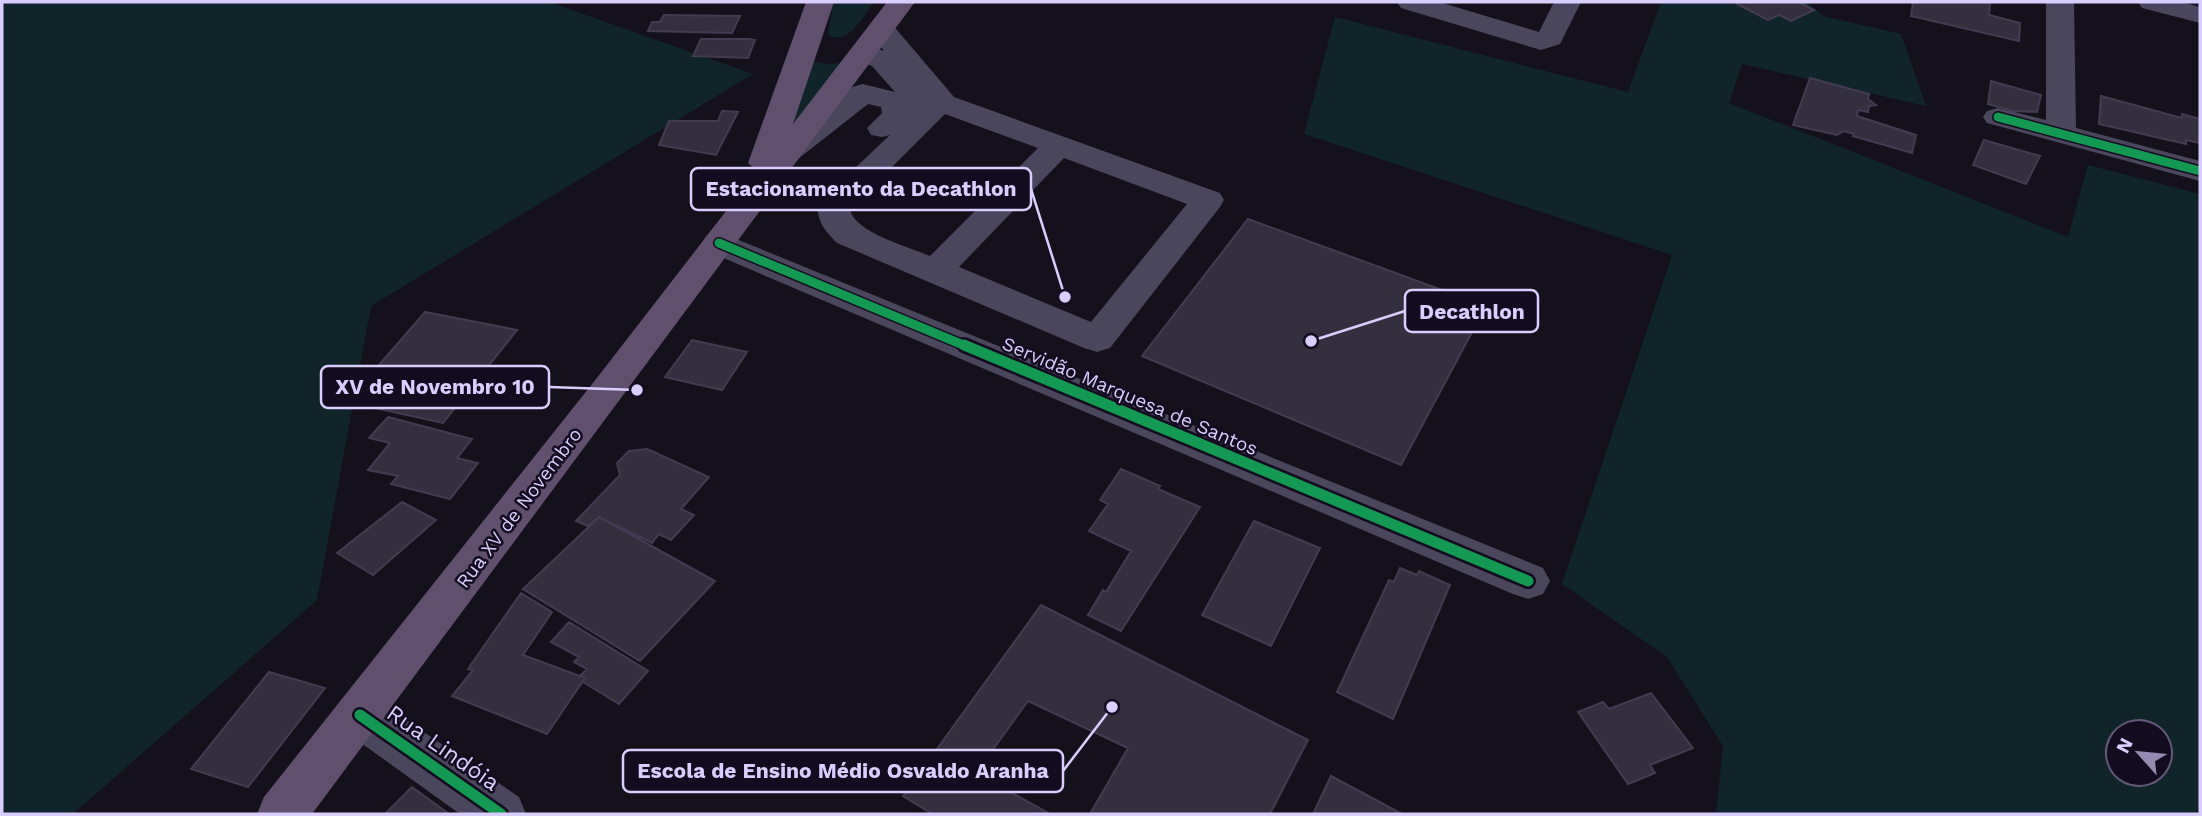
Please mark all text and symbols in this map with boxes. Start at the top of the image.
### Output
callout: Estacionamento da Decathlon [691,168,1031,210]
text: Estacionamento da Decathlon [705,176,1017,201]
callout: Decathlon [1405,290,1538,332]
text: Decathlon [1419,299,1525,324]
street label: Servidão Marquesa de Santos [999,332,1261,460]
callout: XV de Novembro 10 [321,366,549,408]
text: XV de Novembro 10 [335,374,535,399]
street label: Rua XV de Novembro [451,423,587,593]
street label: Rua Lindóia [382,699,504,797]
north arrow [2104,718,2174,788]
text: N [2111,734,2138,757]
callout: Escola de Ensino Médio Osvaldo Aranha [623,750,1063,792]
text: Escola de Ensino Médio Osvaldo Aranha [637,758,1050,783]

